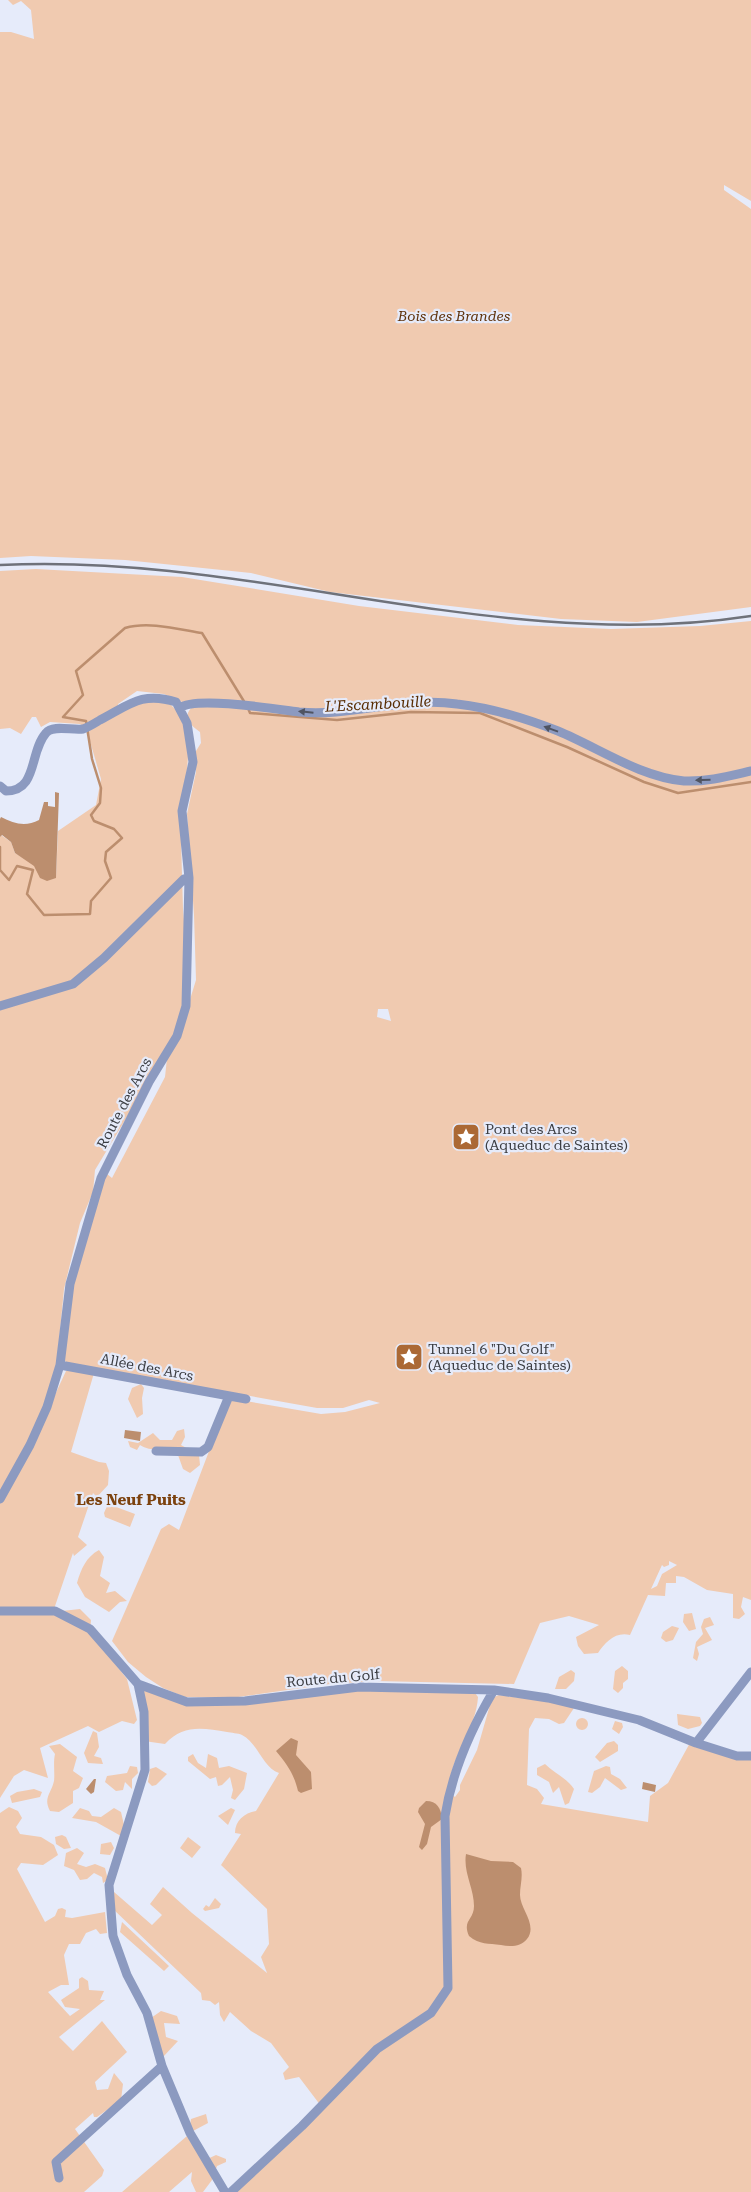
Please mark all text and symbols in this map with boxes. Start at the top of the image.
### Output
park label: Bois des Brandes [397,308,511,324]
water label: L'Escambouille [323,692,432,716]
one-way arrow [297,708,313,716]
one-way arrow [543,725,558,733]
one-way arrow [695,776,711,784]
street label: Route des Arcs [93,1055,155,1151]
place label: Pont des Arcs (Aqueduc de Saintes) [485,1121,628,1153]
place icon: Pont des Arcs (Aqueduc de Saintes) [451,1122,481,1152]
place label: Tunnel 6 "Du Golf" (Aqueduc de Saintes) [428,1341,571,1373]
place icon: Tunnel 6 "Du Golf" (Aqueduc de Saintes) [394,1342,424,1372]
street label: Allée des Arcs [99,1350,195,1384]
district label: Les Neuf Puits [76,1491,186,1509]
street label: Route du Golf [286,1666,381,1690]

